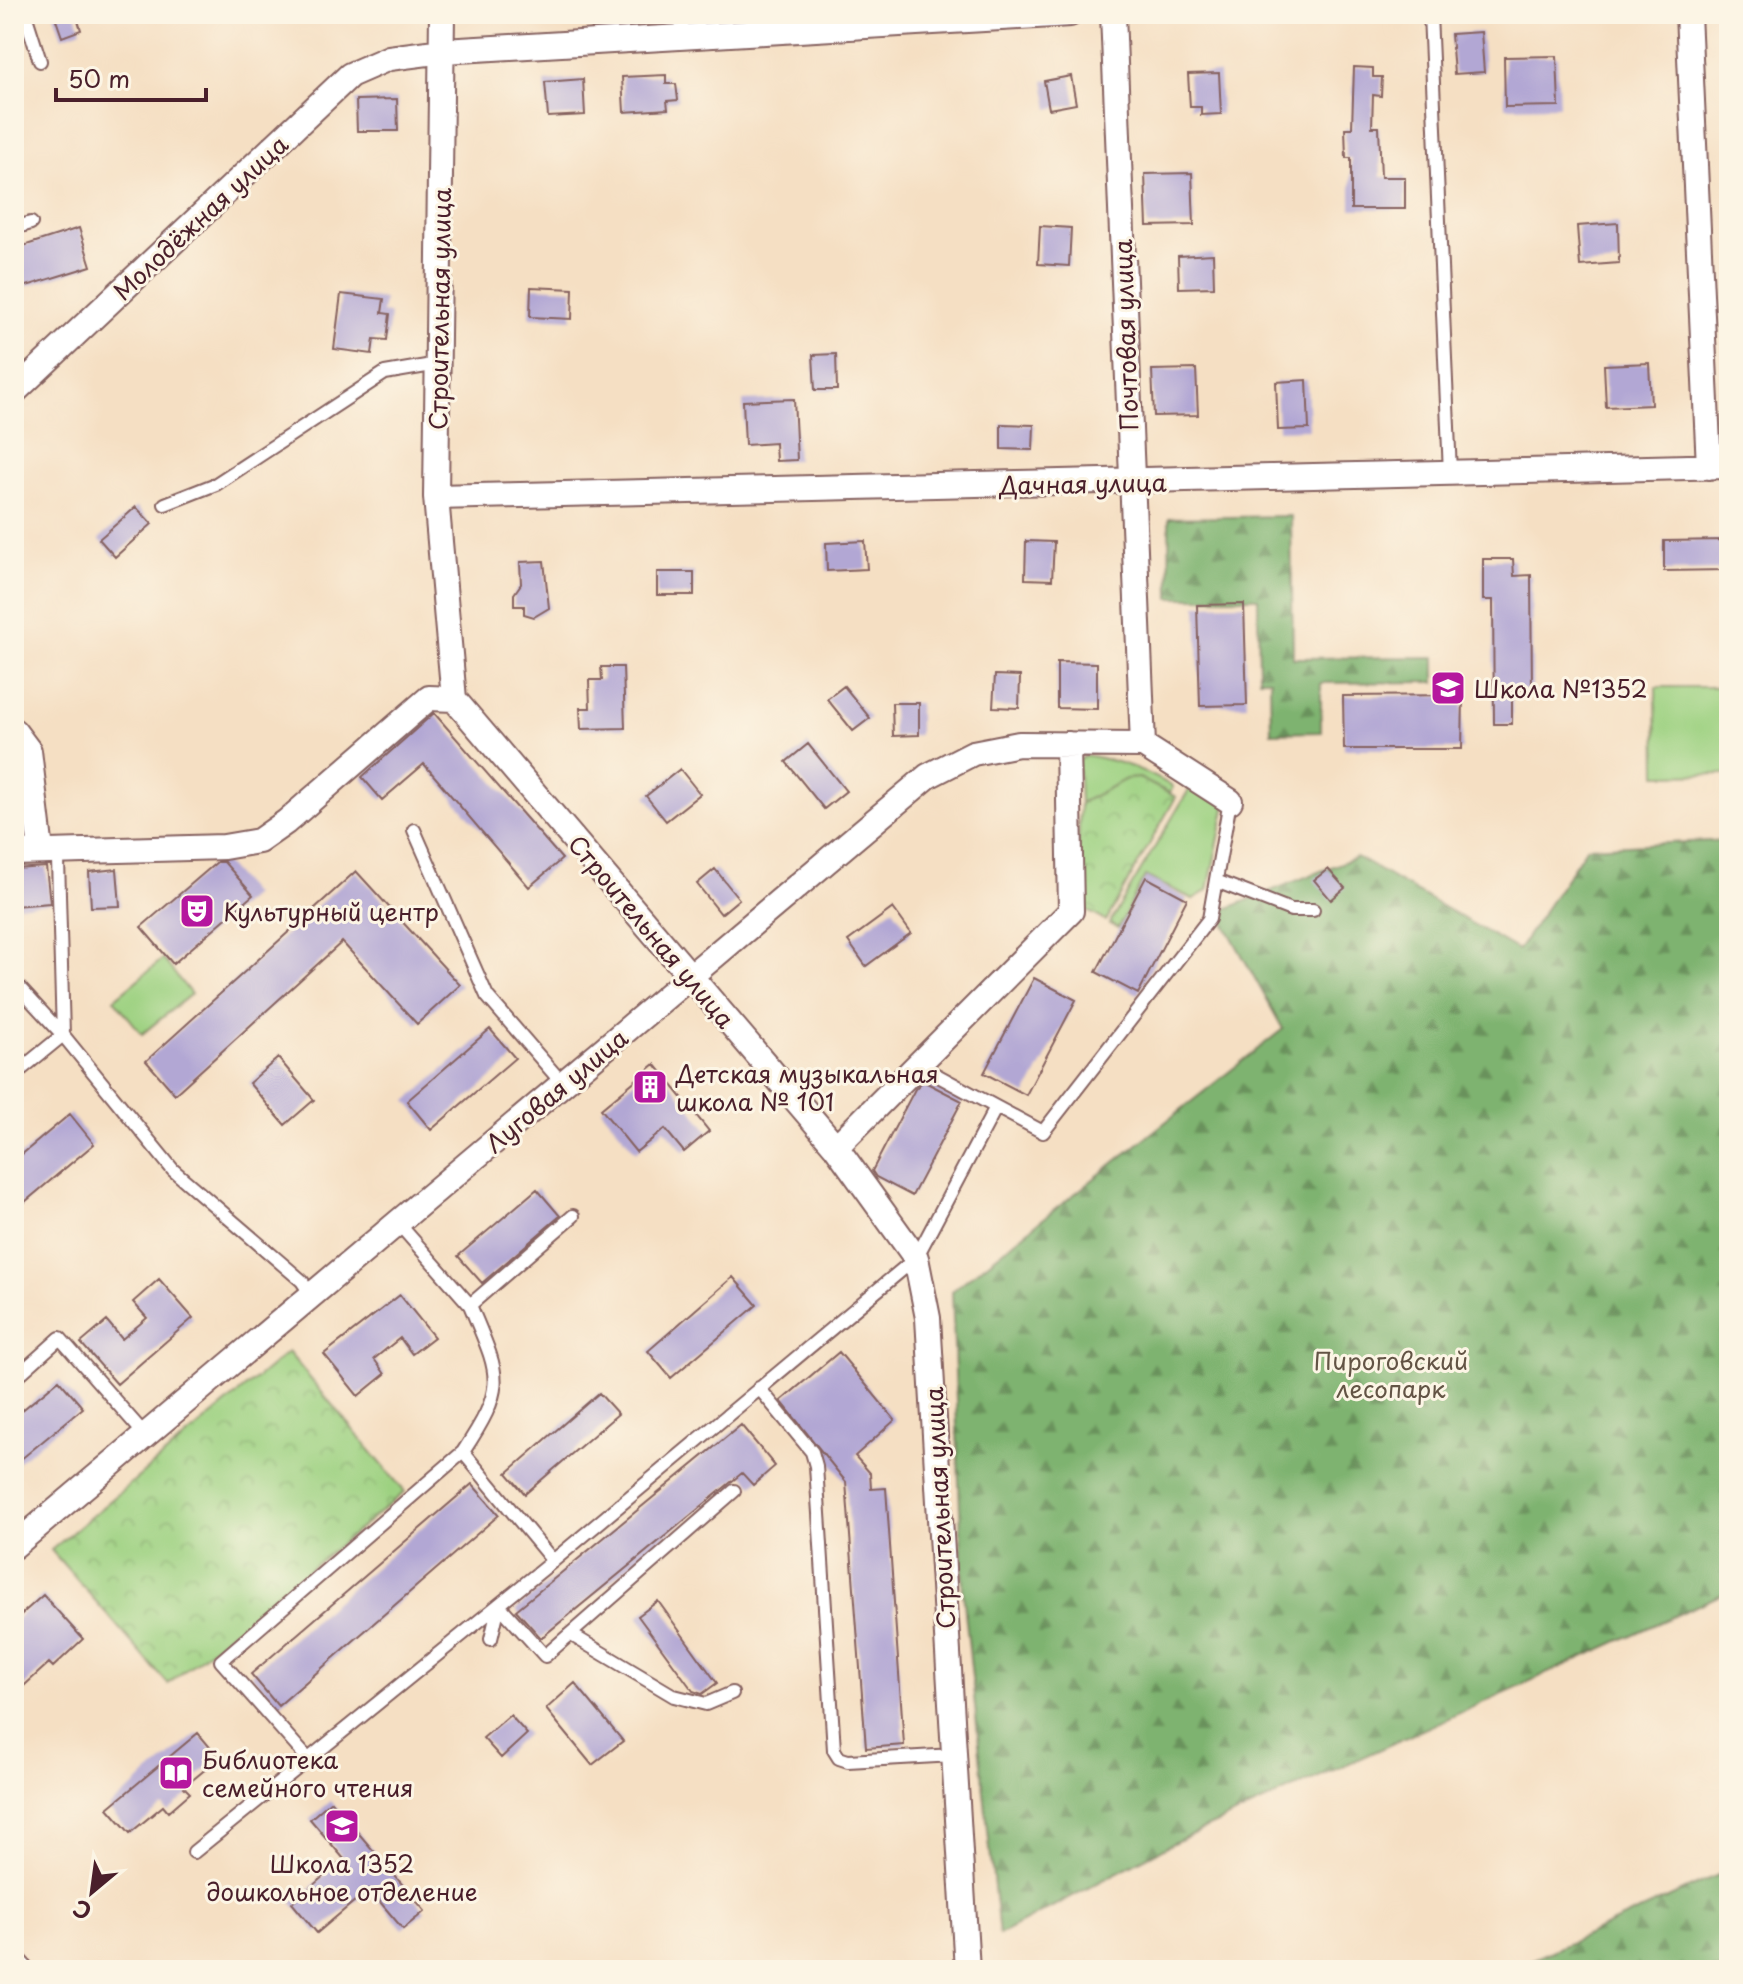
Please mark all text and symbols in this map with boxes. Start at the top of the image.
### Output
scale bar [56,52,206,102]
text: 50 m [68,60,130,96]
street label: Молодёжная улица [105,126,295,308]
street label: Строительная улица [419,188,459,430]
street label: Почтовая улица [1104,239,1146,431]
street label: Дачная улица [998,464,1167,502]
school or university icon: Школа №1352 [1429,669,1467,707]
place label: Школа №1352 [1474,670,1647,706]
street label: Строительная улица [560,827,744,1035]
theatre icon: Культурный центр [178,892,216,930]
place label: Культурный центр [223,893,439,929]
street label: Луговая улица [477,1019,635,1161]
place label: Детская музыкальная школа № 101 [675,1055,939,1119]
building icon: Детская музыкальная школа № 101 [631,1068,669,1106]
park label: Пироговский лесопарк [1314,1342,1468,1406]
street label: Строительная улица [915,1386,963,1630]
place label: Библиотека семейного чтения [202,1741,414,1805]
library icon: Библиотека семейного чтения [157,1754,195,1792]
school or university icon: Школа 1352 дошкольное отделение [323,1807,361,1845]
place label: Школа 1352 дошкольное отделение [206,1845,478,1909]
north arrow [52,1852,132,1932]
text: С [66,1892,97,1929]

